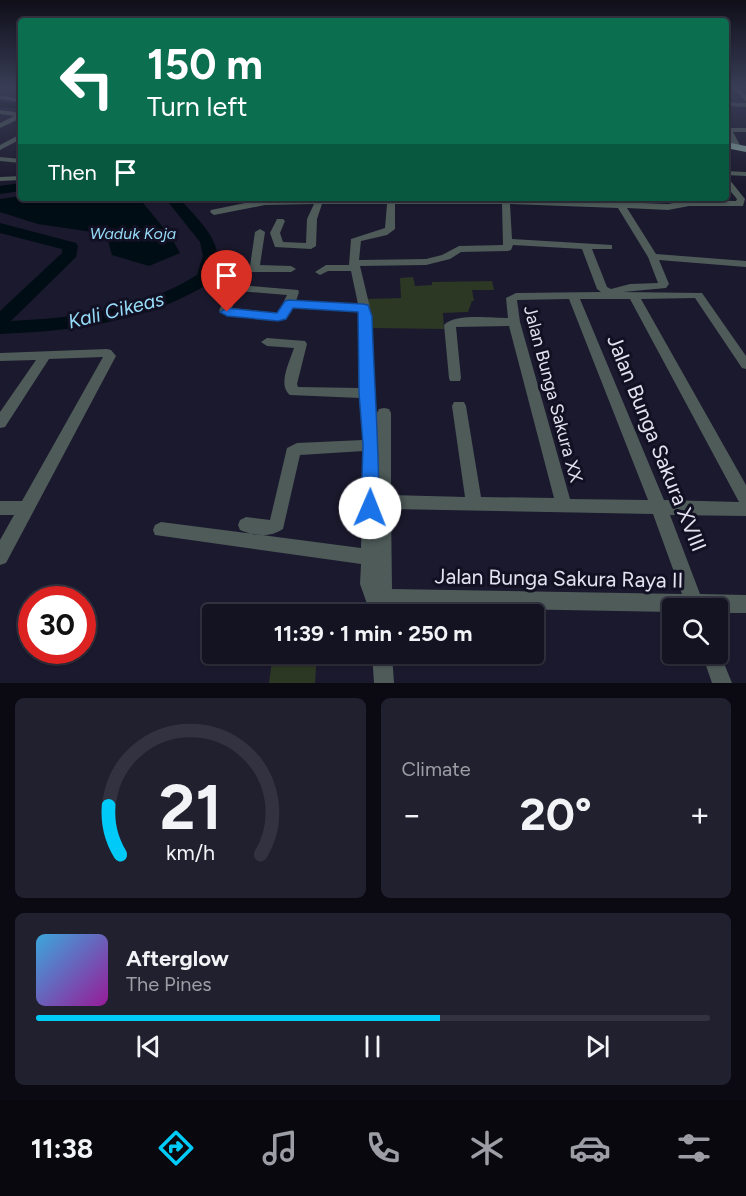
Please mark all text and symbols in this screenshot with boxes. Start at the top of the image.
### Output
text: 150 m [147,39,263,90]
icon: left [48,42,126,120]
text: Turn left [147,90,247,123]
icon: arrive [109,156,142,189]
text: Then [48,159,97,186]
water label: Waduk Koja [90,224,176,243]
pin [201,250,252,312]
icon: arrive [210,259,243,292]
water label: Kali Cikeas [65,286,167,334]
street label: Jalan Bunga Sakura XX [519,303,587,485]
street label: Jalan Bunga Sakura XVIII [602,331,712,555]
position arrow [338,476,402,540]
street label: Jalan Bunga Sakura Raya II [435,563,683,593]
speed limit sign: 30 [18,586,96,664]
map controls [662,598,728,664]
button: search [662,598,728,664]
text: 11:39 · 1 min · 250 m [274,620,472,647]
text: Climate [402,757,471,781]
text: 21 [159,770,221,845]
text: 20° [520,787,592,841]
text: − [402,795,422,834]
text: + [689,795,710,834]
text: km/h [166,840,215,865]
text: Afterglow [126,945,229,972]
text: The Pines [126,972,212,996]
icon: previous [132,1030,165,1063]
icon: pause [356,1030,389,1063]
icon: next [581,1030,614,1063]
icon: directions [155,1127,197,1169]
icon: music [259,1127,301,1169]
icon: phone [362,1127,404,1169]
icon: climate [466,1127,508,1169]
icon: car [569,1127,611,1169]
icon: filters [673,1127,715,1169]
text: 11:38 [31,1132,93,1165]

